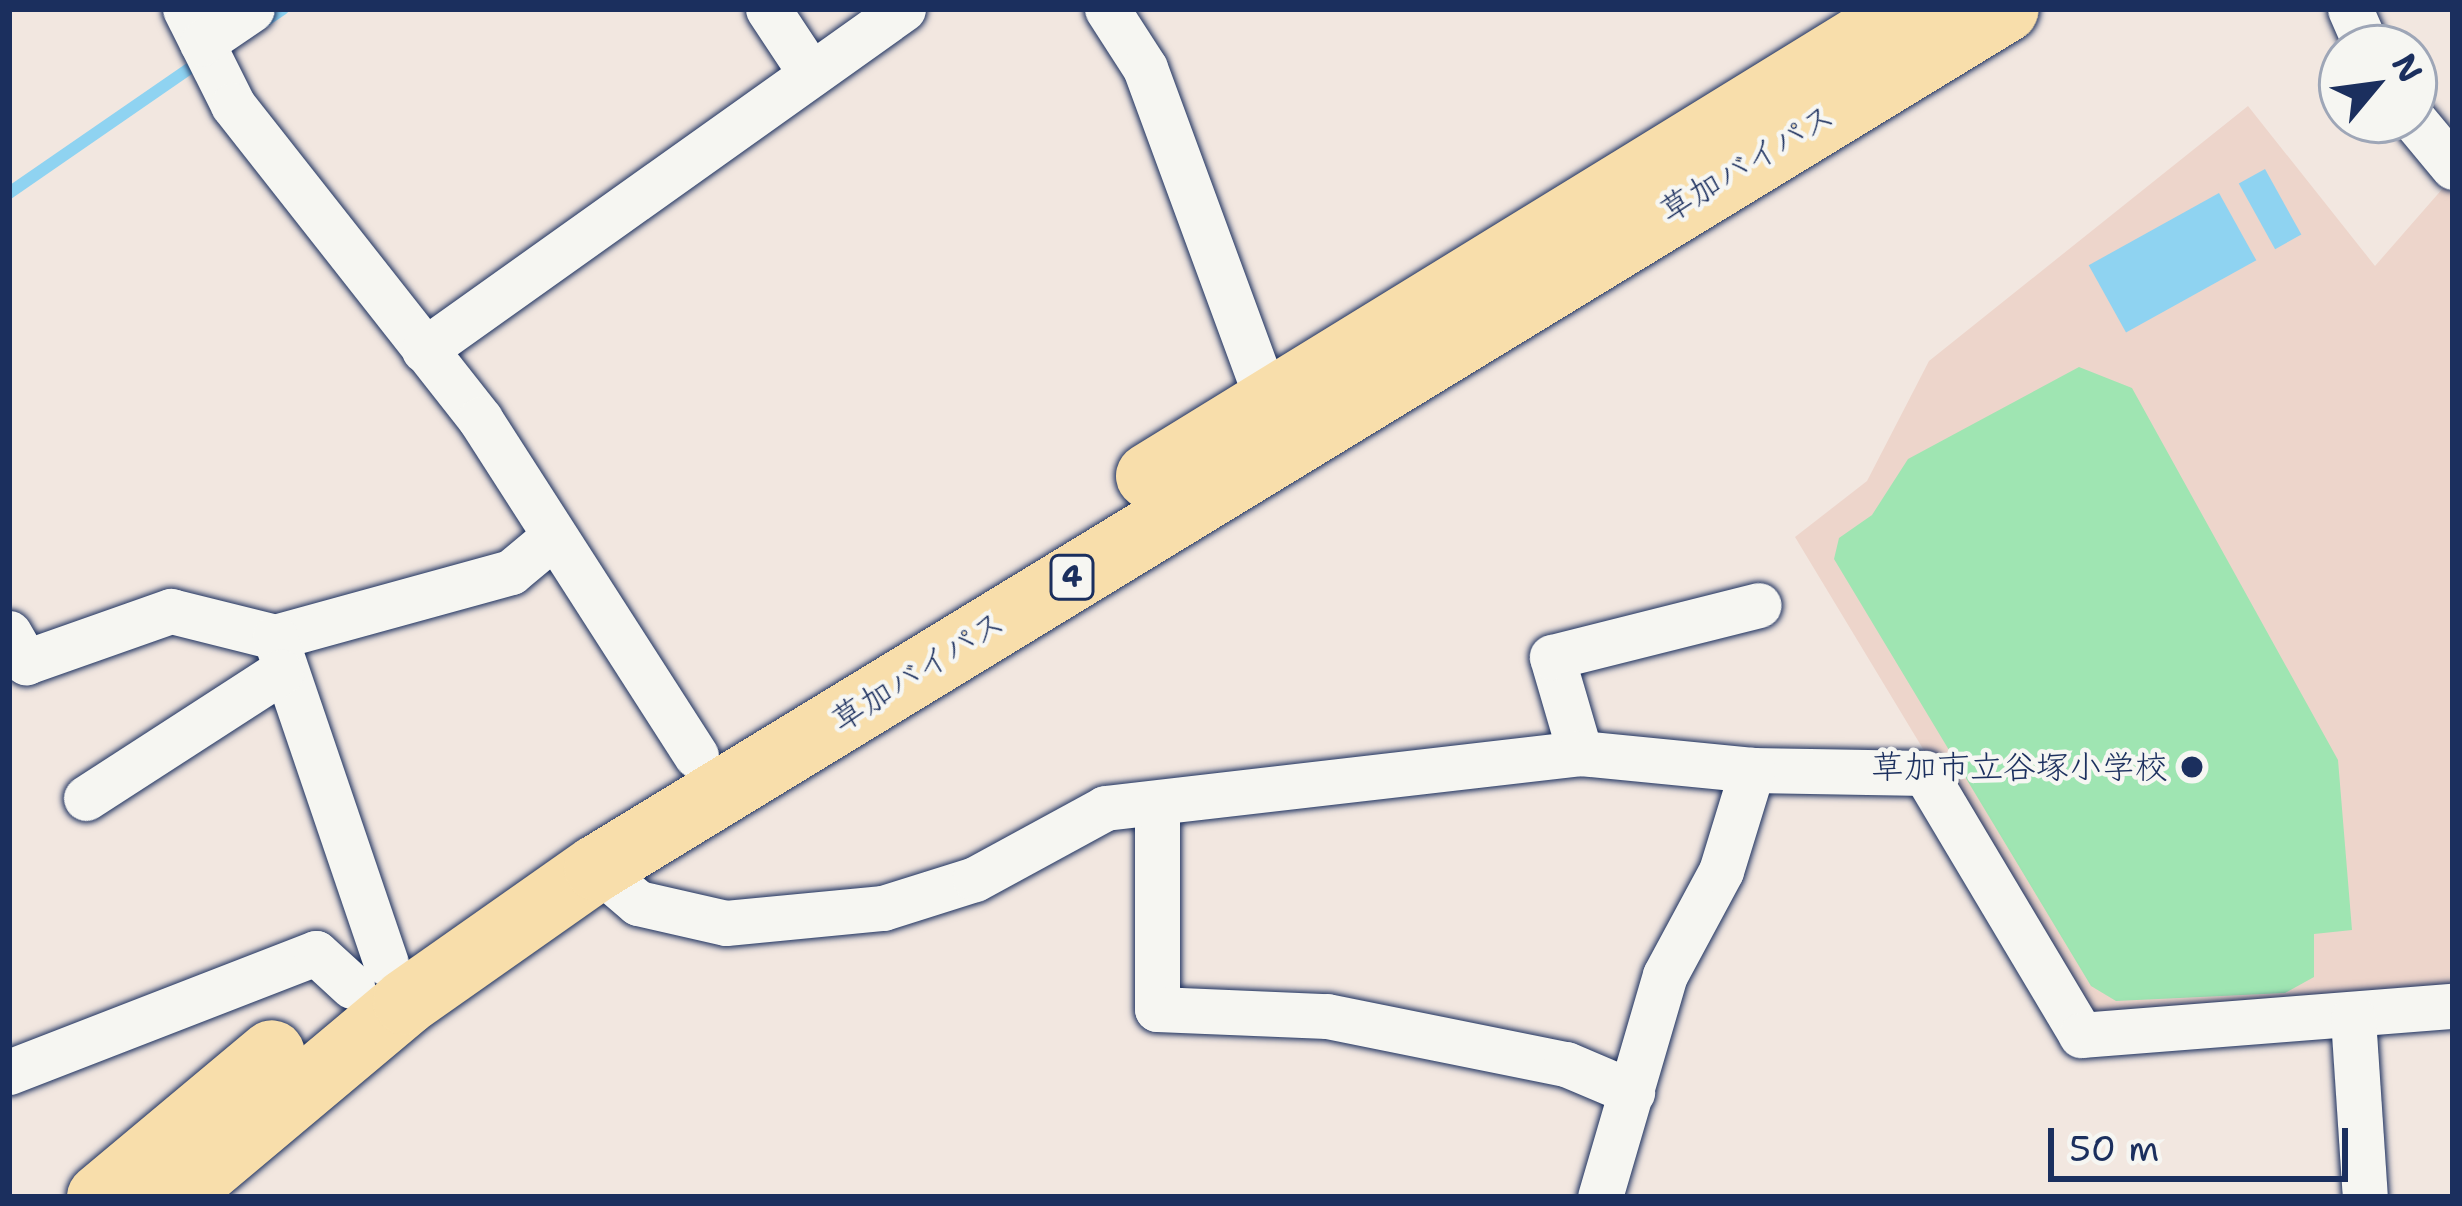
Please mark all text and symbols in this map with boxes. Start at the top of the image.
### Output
north arrow [2318,24,2438,144]
text: N [2381,45,2433,90]
street label: 草加バイパス [1652,95,1842,231]
road number: 4 [1048,553,1096,601]
street label: 草加バイパス [824,602,1012,740]
place label: 草加市立谷塚小学校 [1871,747,2168,787]
marker: 草加市立谷塚小学校 [2179,754,2205,780]
scale bar [2054,1104,2354,1178]
text: 50 m [2069,1124,2159,1173]

